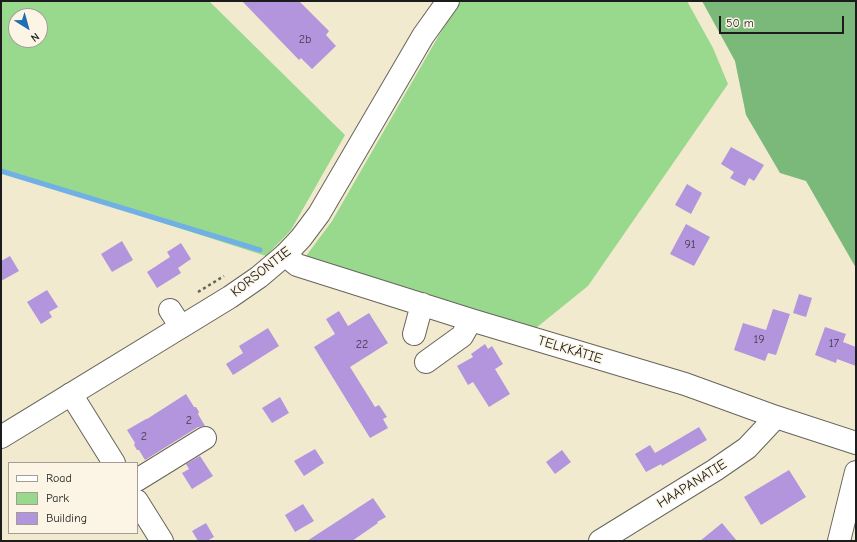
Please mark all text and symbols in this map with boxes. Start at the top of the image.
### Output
north arrow [8,8,48,48]
scale bar [721,8,846,34]
text: 50 m [726,16,754,30]
text: N [28,30,42,45]
house number: 2b [299,33,311,47]
house number: 91 [684,238,696,252]
street label: KORSONTIE [228,243,294,301]
street label: TELKKÄTIE [536,332,604,368]
house number: 19 [753,333,765,347]
house number: 17 [829,337,839,351]
house number: 22 [356,338,368,352]
house number: 2 [186,414,192,428]
house number: 2 [141,430,147,444]
street label: HAAPANATIE [654,456,730,512]
legend [8,462,138,534]
text: Road [46,471,72,485]
text: Park [46,491,69,505]
text: Building [46,511,87,525]

